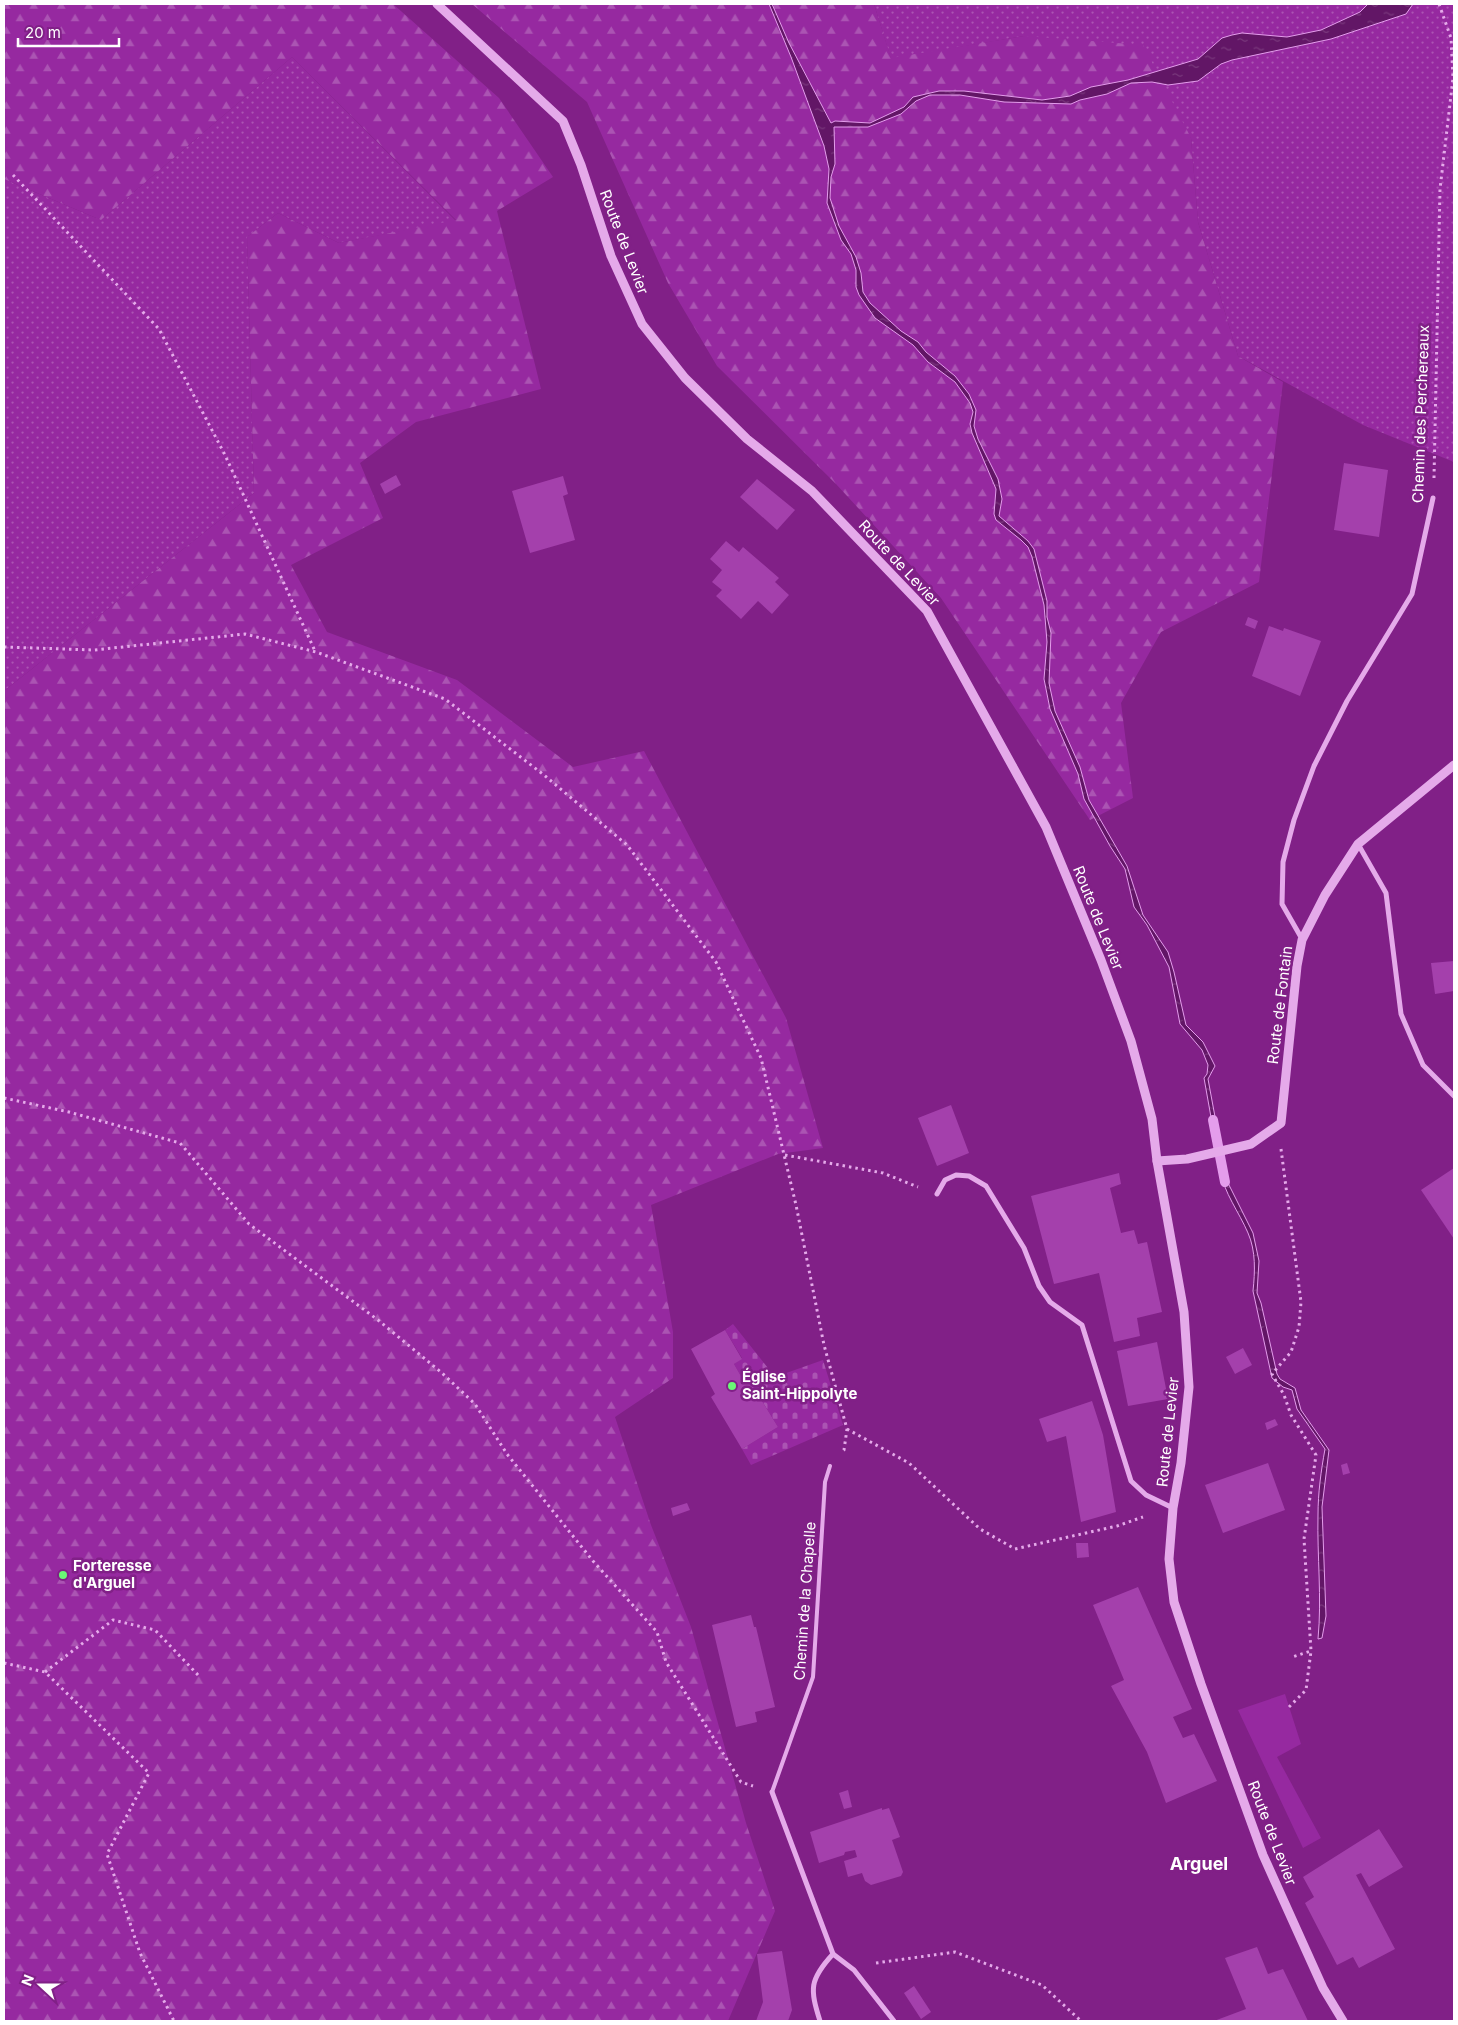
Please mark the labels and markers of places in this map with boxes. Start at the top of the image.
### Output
place label: Église Saint-Hippolyte [742,1367,857,1403]
marker: Église Saint-Hippolyte [726,1380,738,1392]
place label: Forteresse d'Arguel [73,1556,152,1592]
marker: Forteresse d'Arguel [57,1569,69,1581]

